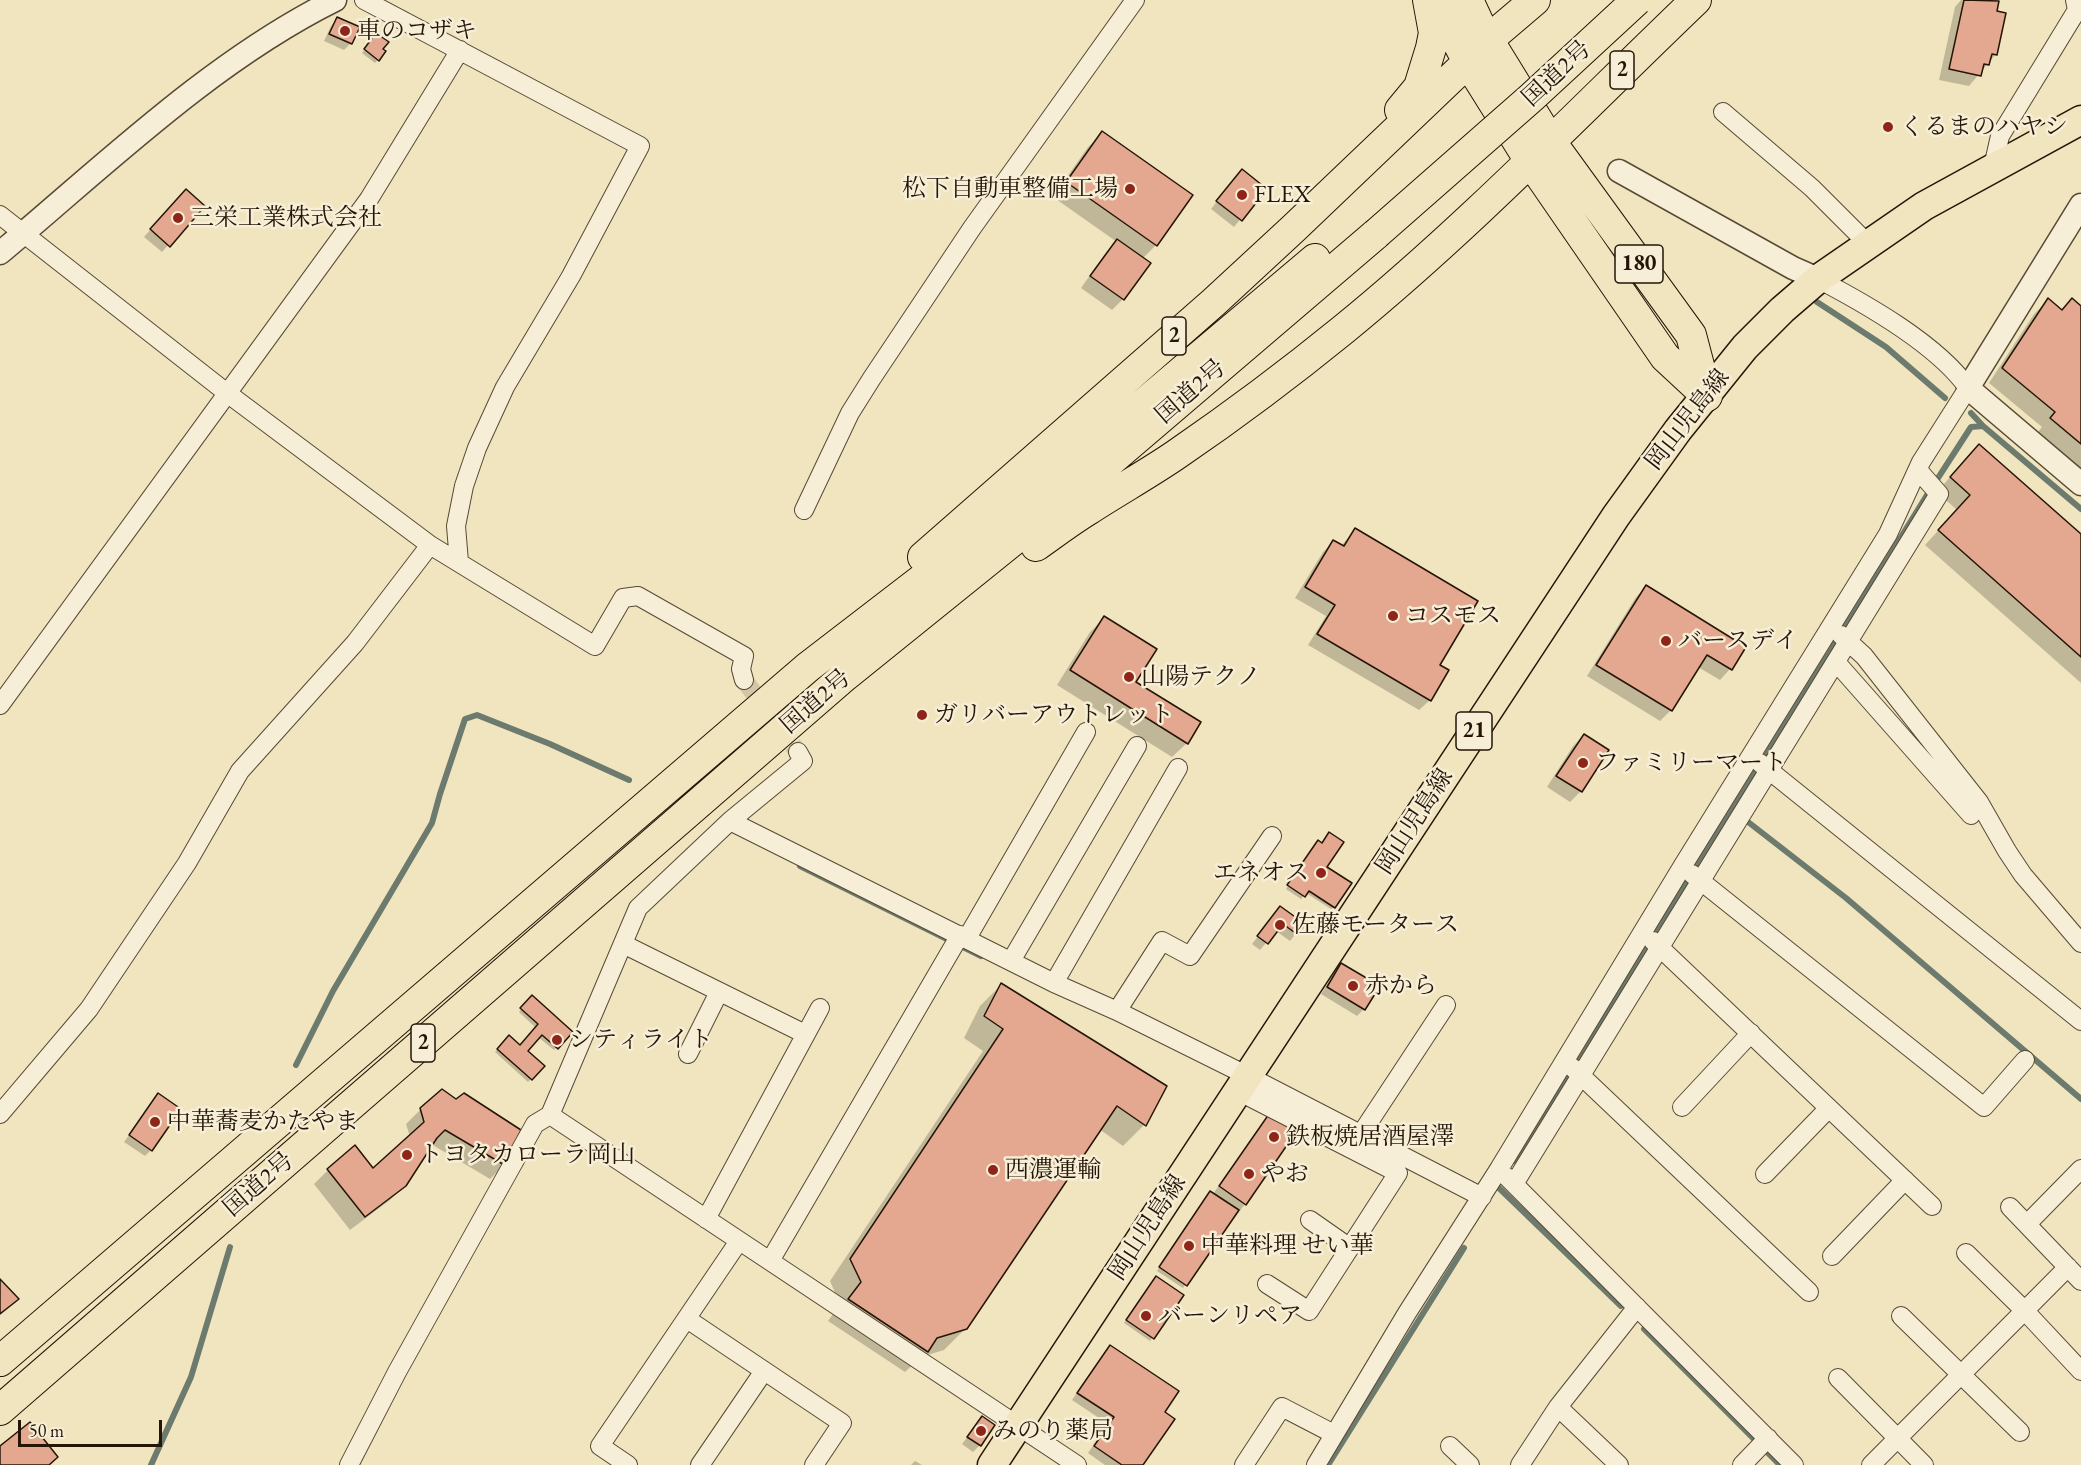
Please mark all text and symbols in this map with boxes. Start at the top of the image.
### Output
place label: 車のコザキ [357,17,477,45]
marker: 車のコザキ [338,24,352,38]
street label: 国道2号 [1517,35,1597,113]
road number: 2 [1610,51,1634,89]
place label: くるまのハヤシ [1900,113,2068,141]
marker: くるまのハヤシ [1881,120,1895,134]
place label: 松下自動車整備工場 [902,175,1118,203]
place label: FLEX [1254,181,1311,209]
marker: 松下自動車整備工場 [1123,182,1137,196]
marker: FLEX [1235,188,1249,202]
place label: 三栄工業株式会社 [190,204,382,232]
marker: 三栄工業株式会社 [171,211,185,225]
road number: 180 [1615,245,1663,283]
road number: 2 [1162,317,1186,355]
street label: 国道2号 [1150,354,1232,430]
street label: 岡山児島線 [1640,364,1736,476]
place label: コスモス [1405,602,1501,630]
marker: コスモス [1386,609,1400,623]
place label: バースデイ [1678,627,1798,655]
marker: バースデイ [1659,634,1673,648]
place label: 山陽テクノ [1141,663,1261,691]
street label: 国道2号 [775,664,857,740]
marker: 山陽テクノ [1122,670,1136,684]
place label: ガリバーアウトレット [934,701,1174,729]
marker: ガリバーアウトレット [915,708,929,722]
road number: 21 [1456,712,1492,750]
place label: ファミリーマート [1595,749,1787,777]
marker: ファミリーマート [1576,756,1590,770]
street label: 岡山児島線 [1370,764,1460,880]
place label: エネオス [1213,859,1309,887]
marker: エネオス [1314,866,1328,880]
place label: 佐藤モータース [1292,911,1459,939]
marker: 佐藤モータース [1273,918,1287,932]
place label: 赤から [1365,972,1437,1000]
marker: 赤から [1346,979,1360,993]
road number: 2 [411,1024,435,1062]
place label: シティライト [569,1026,713,1054]
marker: シティライト [550,1033,564,1047]
place label: 中華蕎麦かたやま [167,1108,359,1136]
marker: 中華蕎麦かたやま [148,1115,162,1129]
place label: 鉄板焼居酒屋澤 [1286,1123,1454,1151]
marker: 鉄板焼居酒屋澤 [1267,1130,1281,1144]
place label: トヨタカローラ岡山 [419,1141,635,1169]
street label: 国道2号 [218,1147,300,1223]
marker: トヨタカローラ岡山 [400,1148,414,1162]
place label: 西濃運輸 [1005,1156,1101,1184]
place label: やお [1261,1160,1309,1188]
marker: 西濃運輸 [986,1163,1000,1177]
marker: やお [1242,1167,1256,1181]
street label: 岡山児島線 [1103,1170,1193,1286]
place label: 中華料理 せい華 [1201,1232,1374,1260]
marker: 中華料理 せい華 [1182,1239,1196,1253]
place label: バーンリペア [1158,1302,1302,1330]
marker: バーンリペア [1139,1309,1153,1323]
scale bar [21,1408,165,1446]
place label: みのり薬局 [993,1417,1113,1445]
text: 50 m [29,1419,64,1442]
marker: みのり薬局 [974,1424,988,1438]

